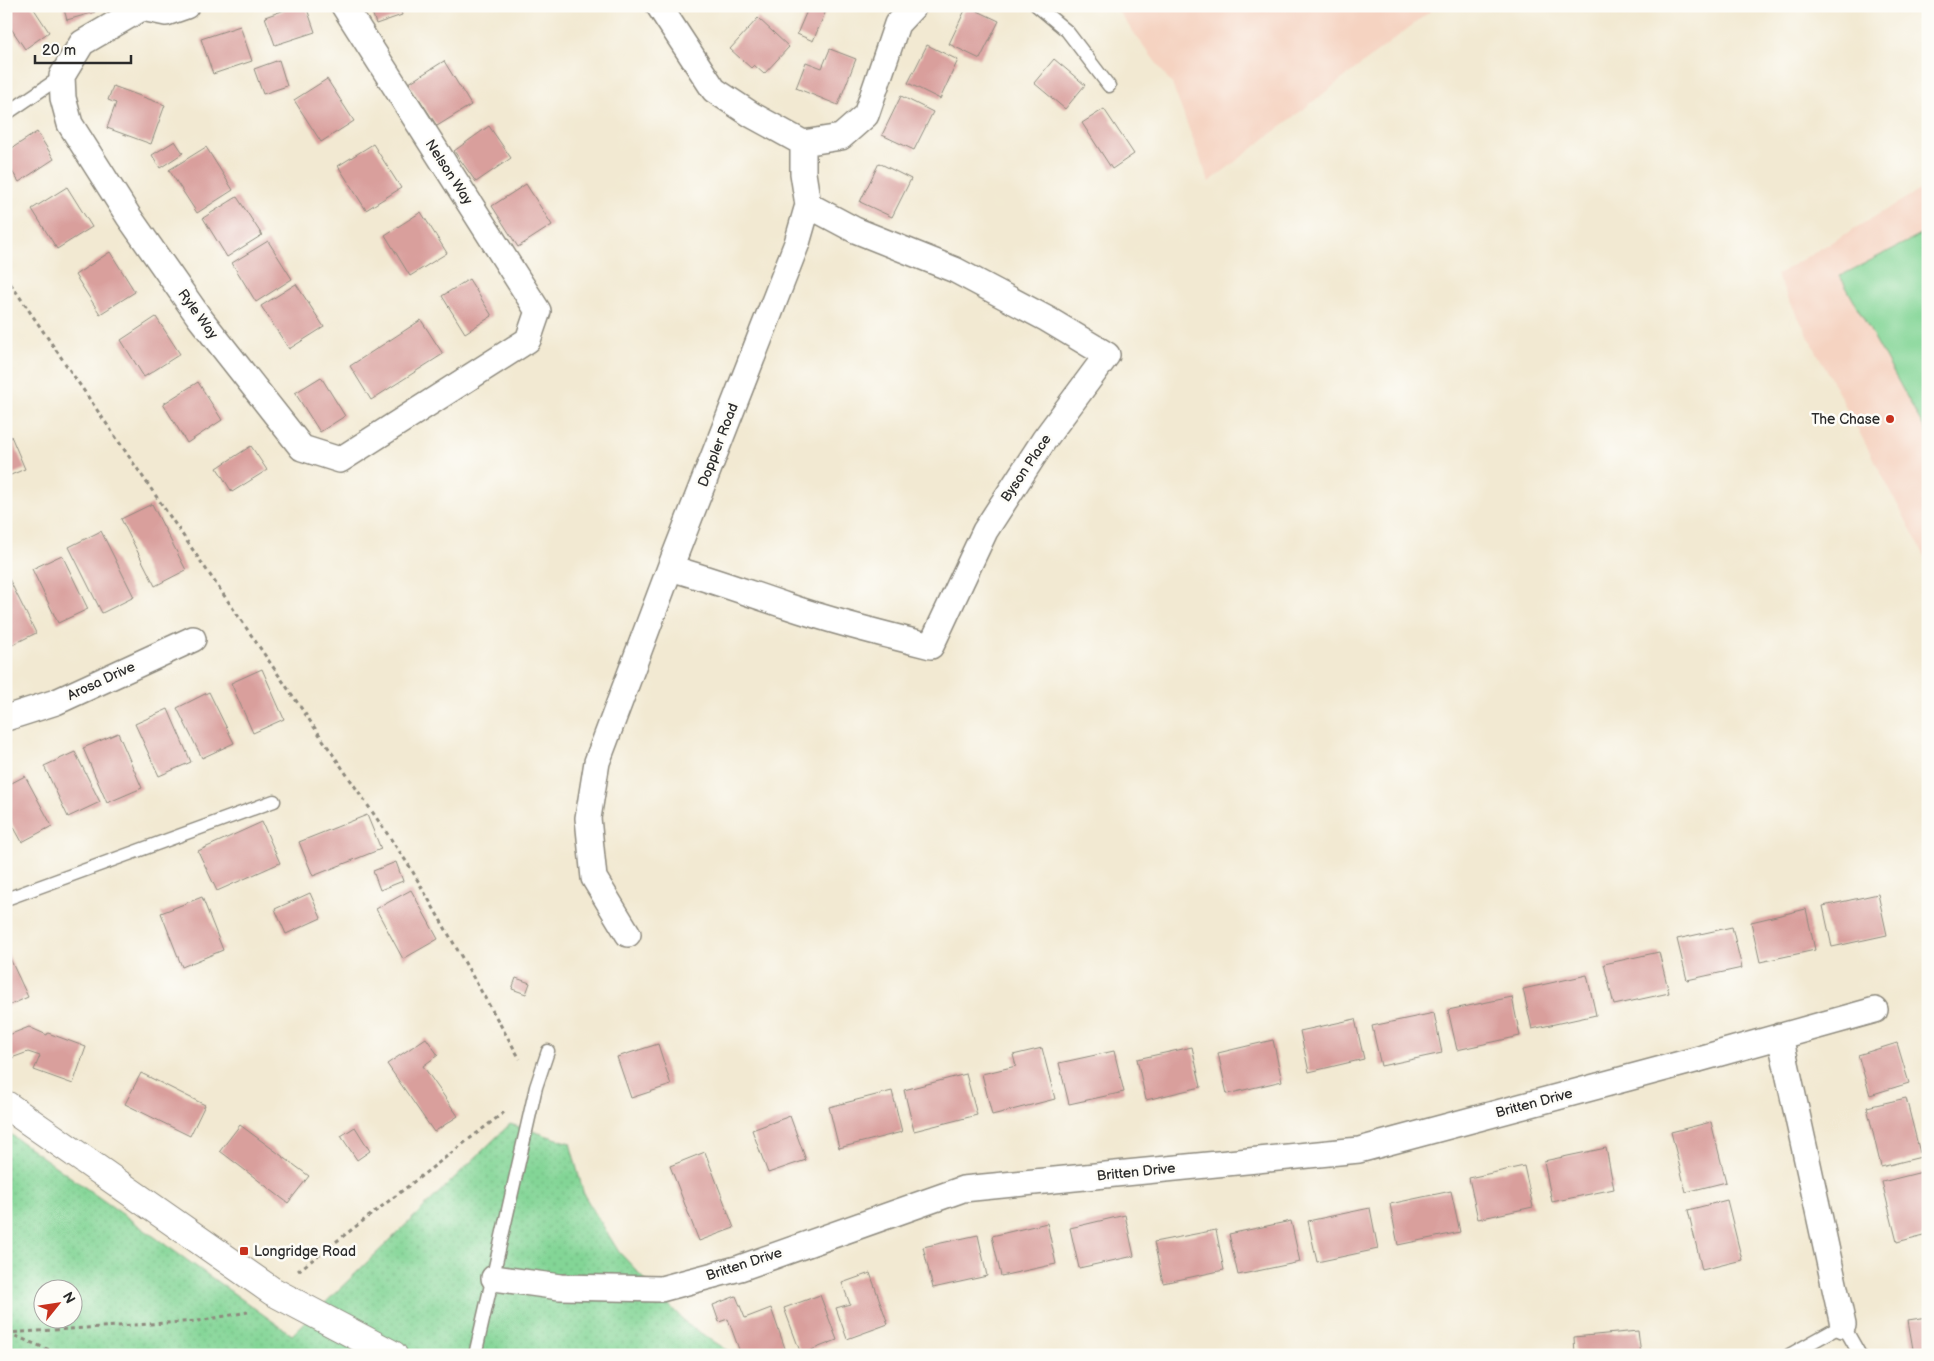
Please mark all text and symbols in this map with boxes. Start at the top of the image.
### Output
scale bar [35,32,131,64]
text: 20 m [42,41,76,60]
street label: Nelson Way [422,136,477,208]
street label: Ryle Way [174,286,222,343]
street label: Doppler Road [694,401,742,489]
place label: The Chase [1811,411,1880,428]
marker: The Chase [1884,413,1896,425]
street label: Byson Place [997,431,1055,505]
street label: Arosa Drive [64,658,138,704]
street label: Britten Drive [1494,1085,1574,1121]
street label: Britten Drive [1096,1159,1176,1185]
place label: Longridge Road [254,1243,356,1260]
street label: Britten Drive [704,1244,784,1284]
marker: Longridge Road [238,1245,250,1257]
north arrow [32,1278,82,1328]
text: N [59,1289,79,1307]

